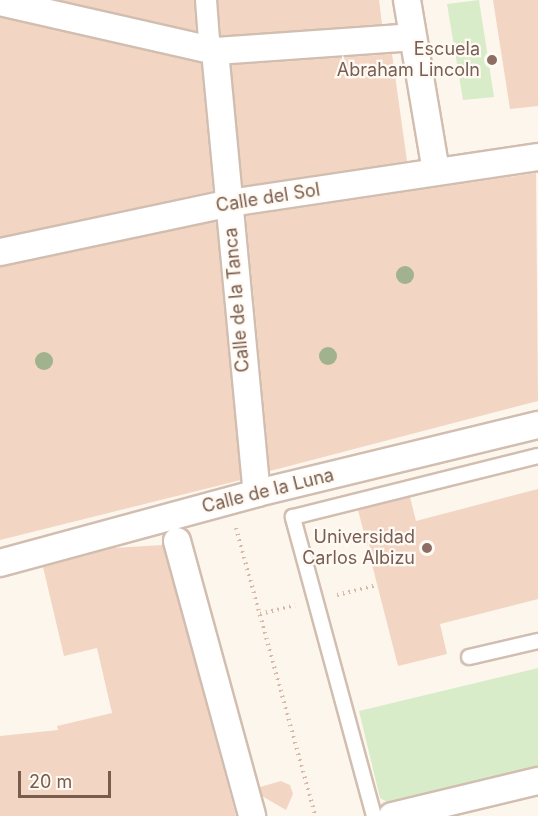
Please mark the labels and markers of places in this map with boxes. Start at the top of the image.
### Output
place label: Escuela Abraham Lincoln [337,39,480,82]
marker: Escuela Abraham Lincoln [485,53,499,67]
place label: Universidad Carlos Albizu [302,527,415,570]
marker: Universidad Carlos Albizu [420,541,434,555]

